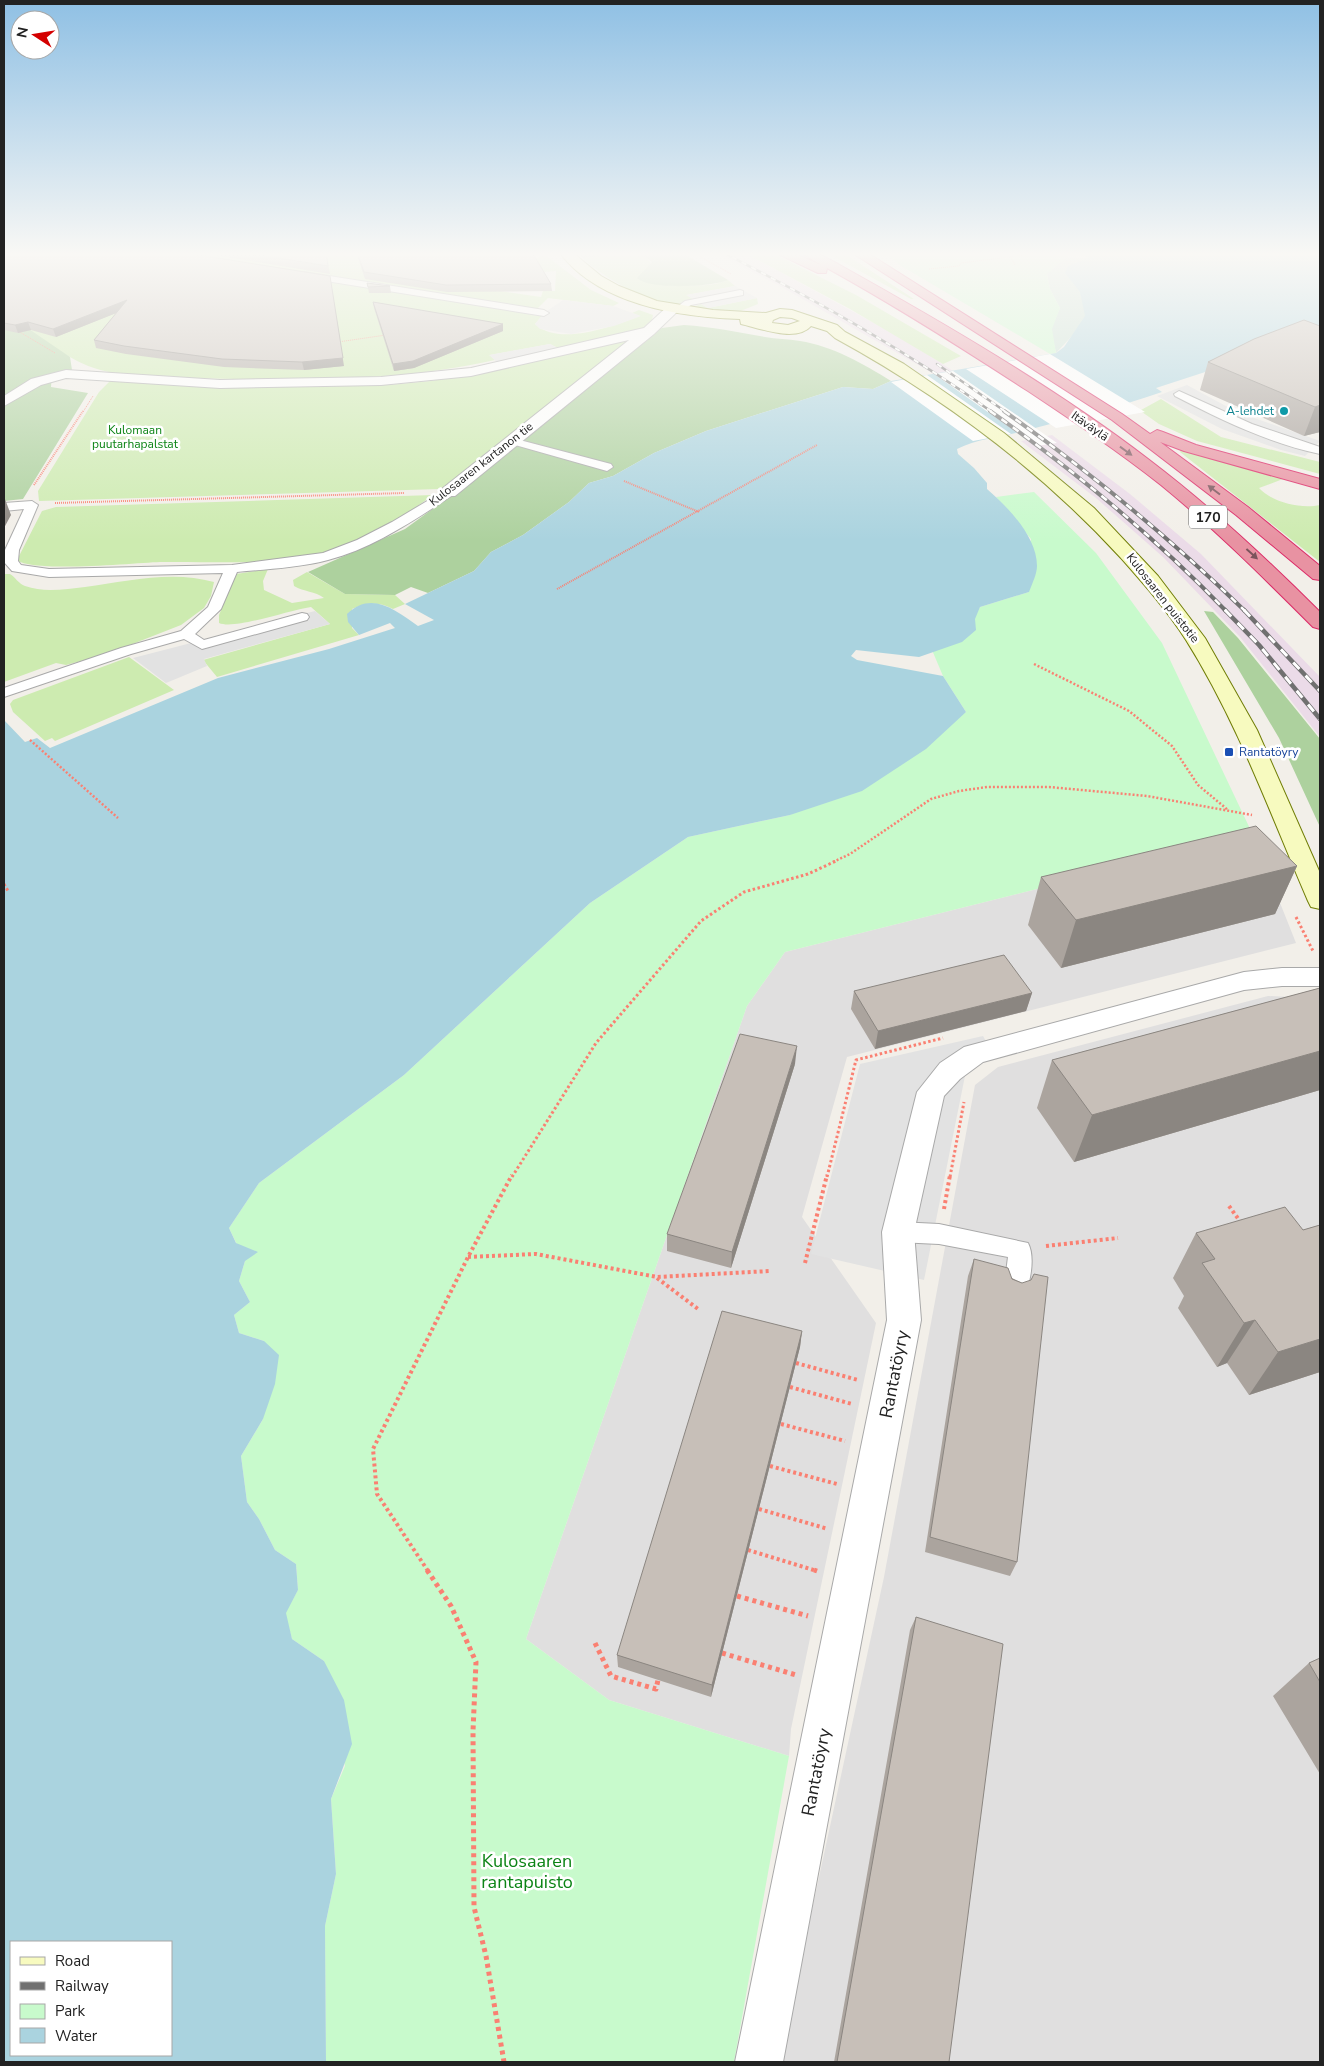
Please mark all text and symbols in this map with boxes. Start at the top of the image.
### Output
north arrow [10,10,60,60]
text: N [12,25,33,40]
place label: A-lehdet [1226,403,1275,419]
marker: A-lehdet [1278,405,1290,417]
street label: Itäväylä [1068,407,1112,445]
street label: Kulosaaren kartanon tie [426,418,536,510]
park label: Kulomaan puutarhapalstat [92,422,179,452]
one-way arrow [1119,446,1133,456]
one-way arrow [1208,484,1221,495]
road number: 170 [1189,506,1227,528]
one-way arrow [1245,549,1258,560]
street label: Kulosaaren puistotie [1123,550,1203,646]
place label: Rantatöyry [1239,744,1299,760]
marker: Rantatöyry [1223,746,1235,758]
street label: Rantatöyry [874,1327,914,1420]
street label: Rantatöyry [796,1725,836,1818]
park label: Kulosaaren rantapuisto [481,1849,573,1894]
legend [10,1941,172,2056]
text: Road [55,1951,90,1971]
text: Railway [55,1976,109,1996]
text: Park [55,2001,85,2021]
text: Water [55,2026,98,2046]

